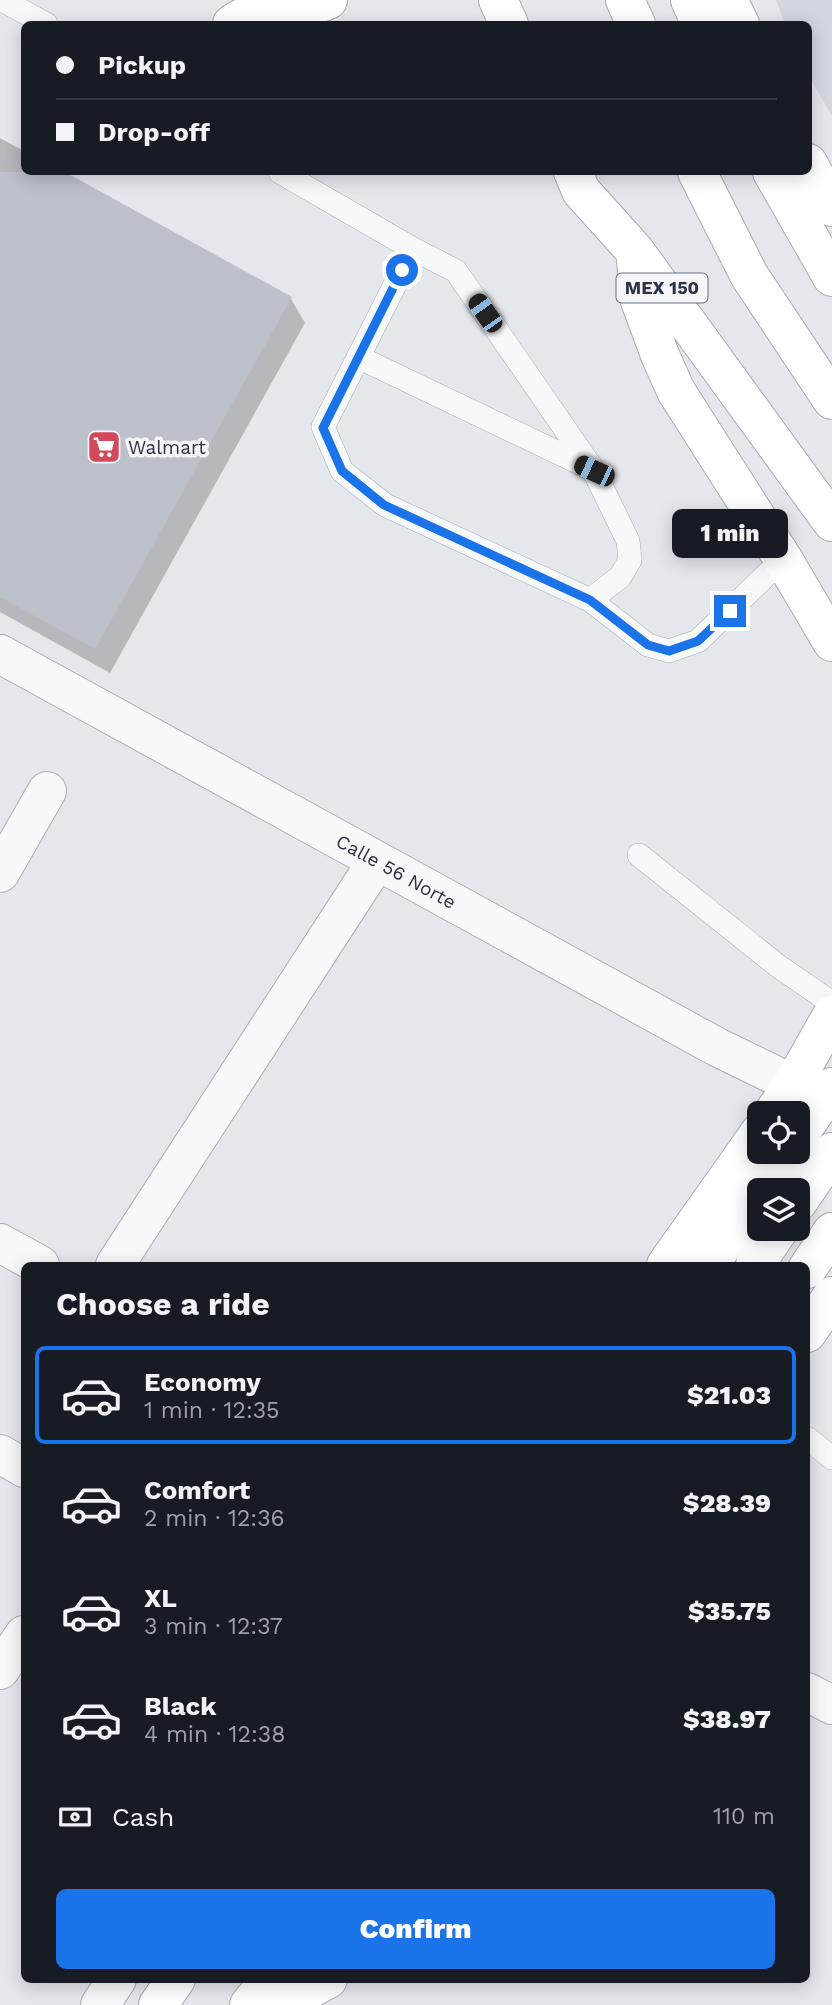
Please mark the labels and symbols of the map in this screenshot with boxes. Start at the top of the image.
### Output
route start [386,254,418,286]
road number: MEX 150 [616,274,708,302]
car [465,290,506,336]
supermarket icon: Walmart [85,428,123,466]
place label: Walmart [128,436,206,459]
car [571,453,618,489]
callout: 1 min [672,510,788,558]
route end [714,595,746,627]
street label: Calle 56 Norte [332,830,460,914]

